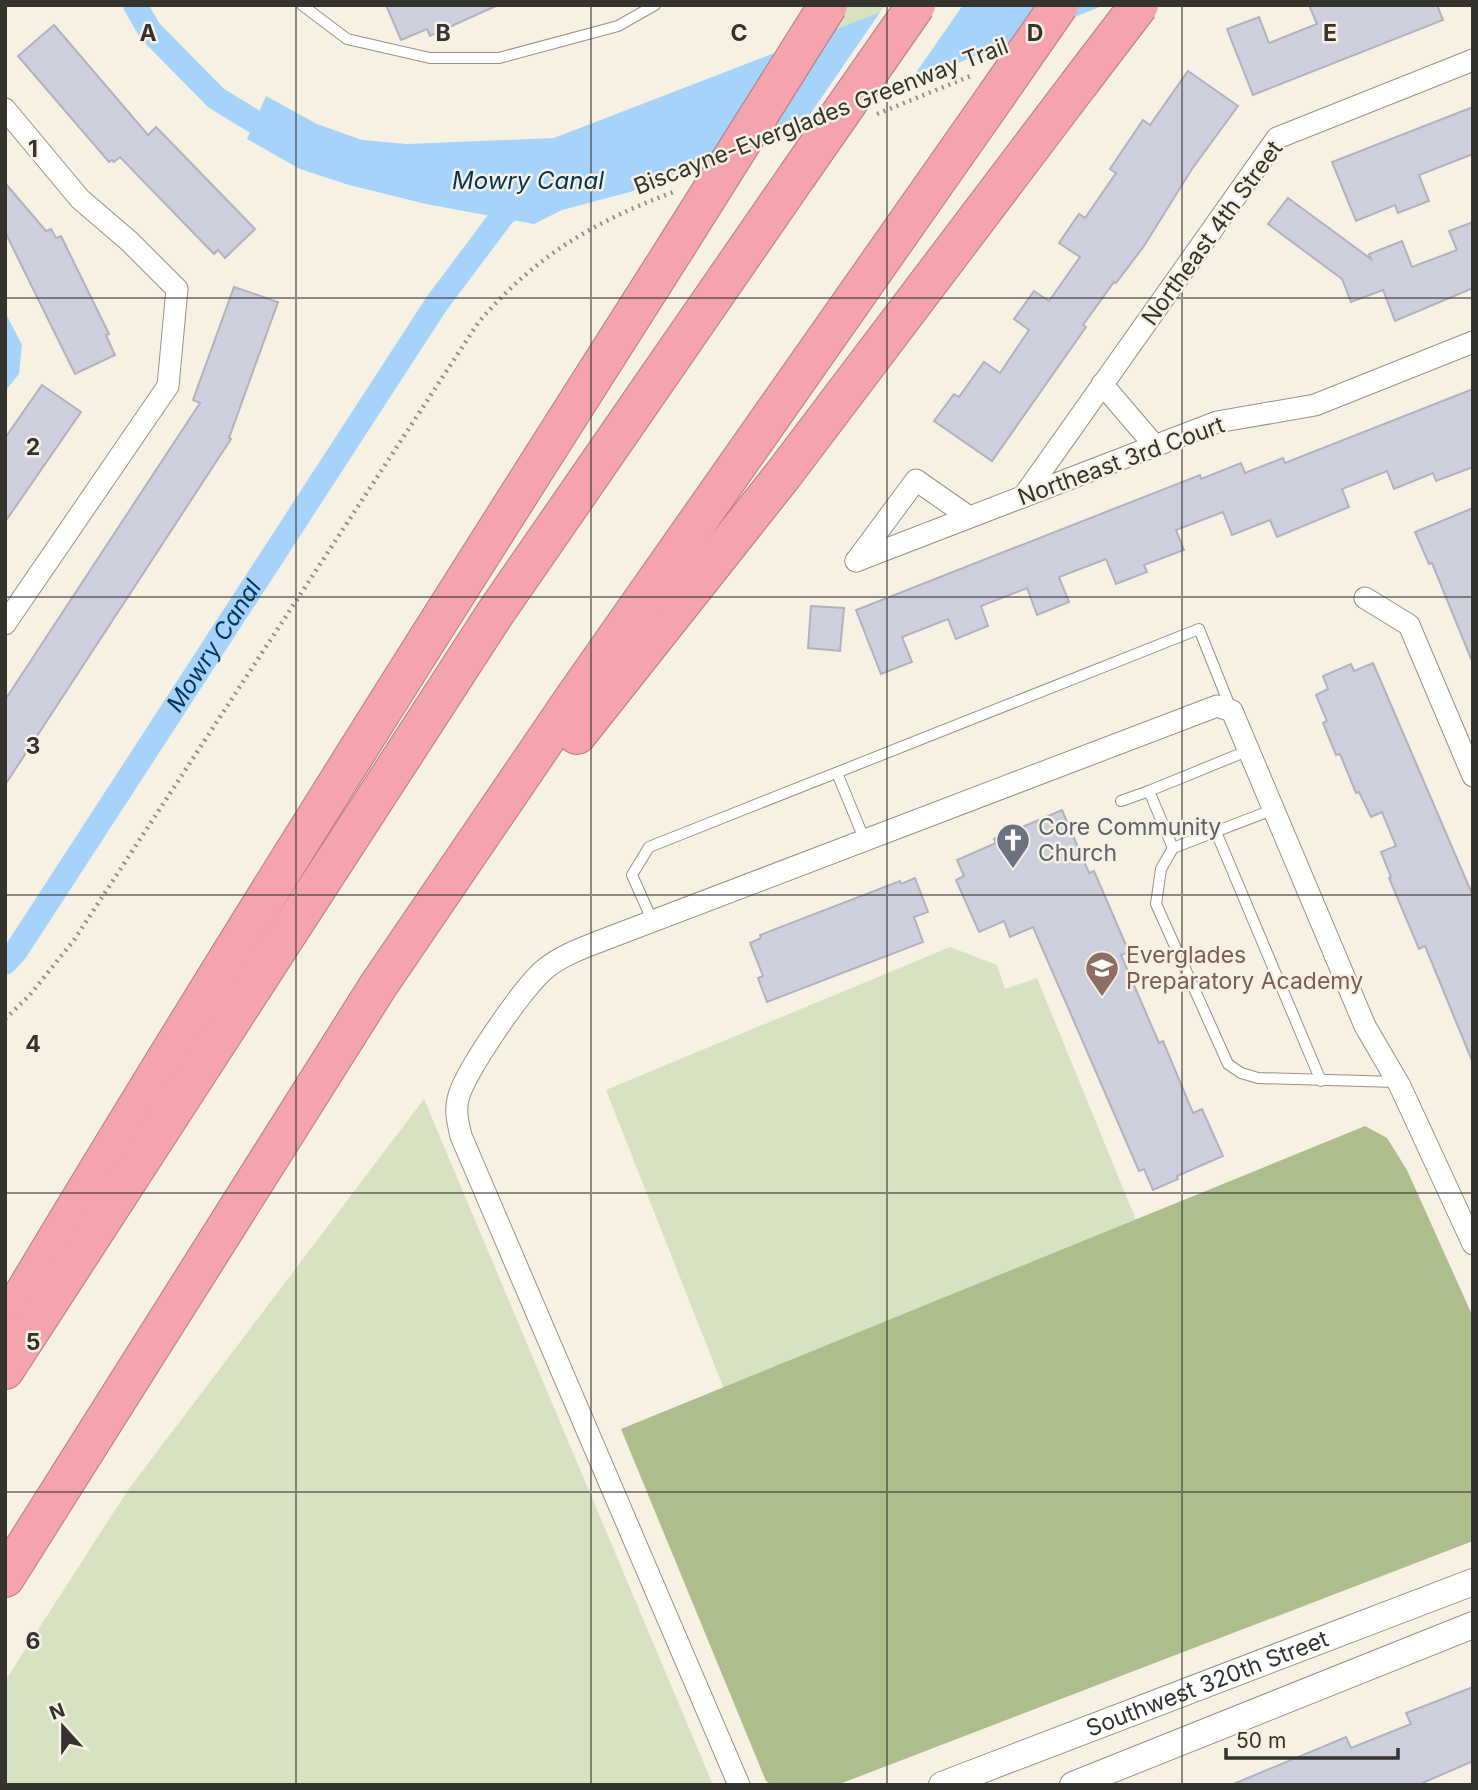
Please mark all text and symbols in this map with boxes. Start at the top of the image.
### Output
text: A [139,19,157,47]
text: B [435,19,451,47]
text: C [730,19,748,47]
text: D [1027,19,1043,47]
text: E [1323,19,1337,47]
street label: Biscayne-Everglades Greenway Trail [630,31,1012,201]
text: 1 [28,135,38,163]
street label: Northeast 4th Street [1136,135,1289,331]
water label: Mowry Canal [452,166,604,195]
street label: Northeast 3rd Court [1014,410,1229,511]
text: 2 [26,433,40,461]
water label: Mowry Canal [160,574,267,717]
text: 3 [26,732,40,760]
place label: Core Community Church [1038,813,1221,867]
church icon: Core Community Church [994,821,1032,870]
place label: Everglades Preparatory Academy [1126,941,1363,995]
school or university icon: Everglades Preparatory Academy [1083,949,1121,998]
text: 4 [25,1030,41,1058]
text: 5 [26,1328,40,1356]
street label: Southwest 320th Street [1082,1624,1333,1743]
text: 6 [26,1627,40,1655]
north arrow [28,1692,98,1762]
text: N [46,1698,68,1725]
scale bar [1226,1716,1398,1760]
text: 50 m [1236,1728,1286,1753]

